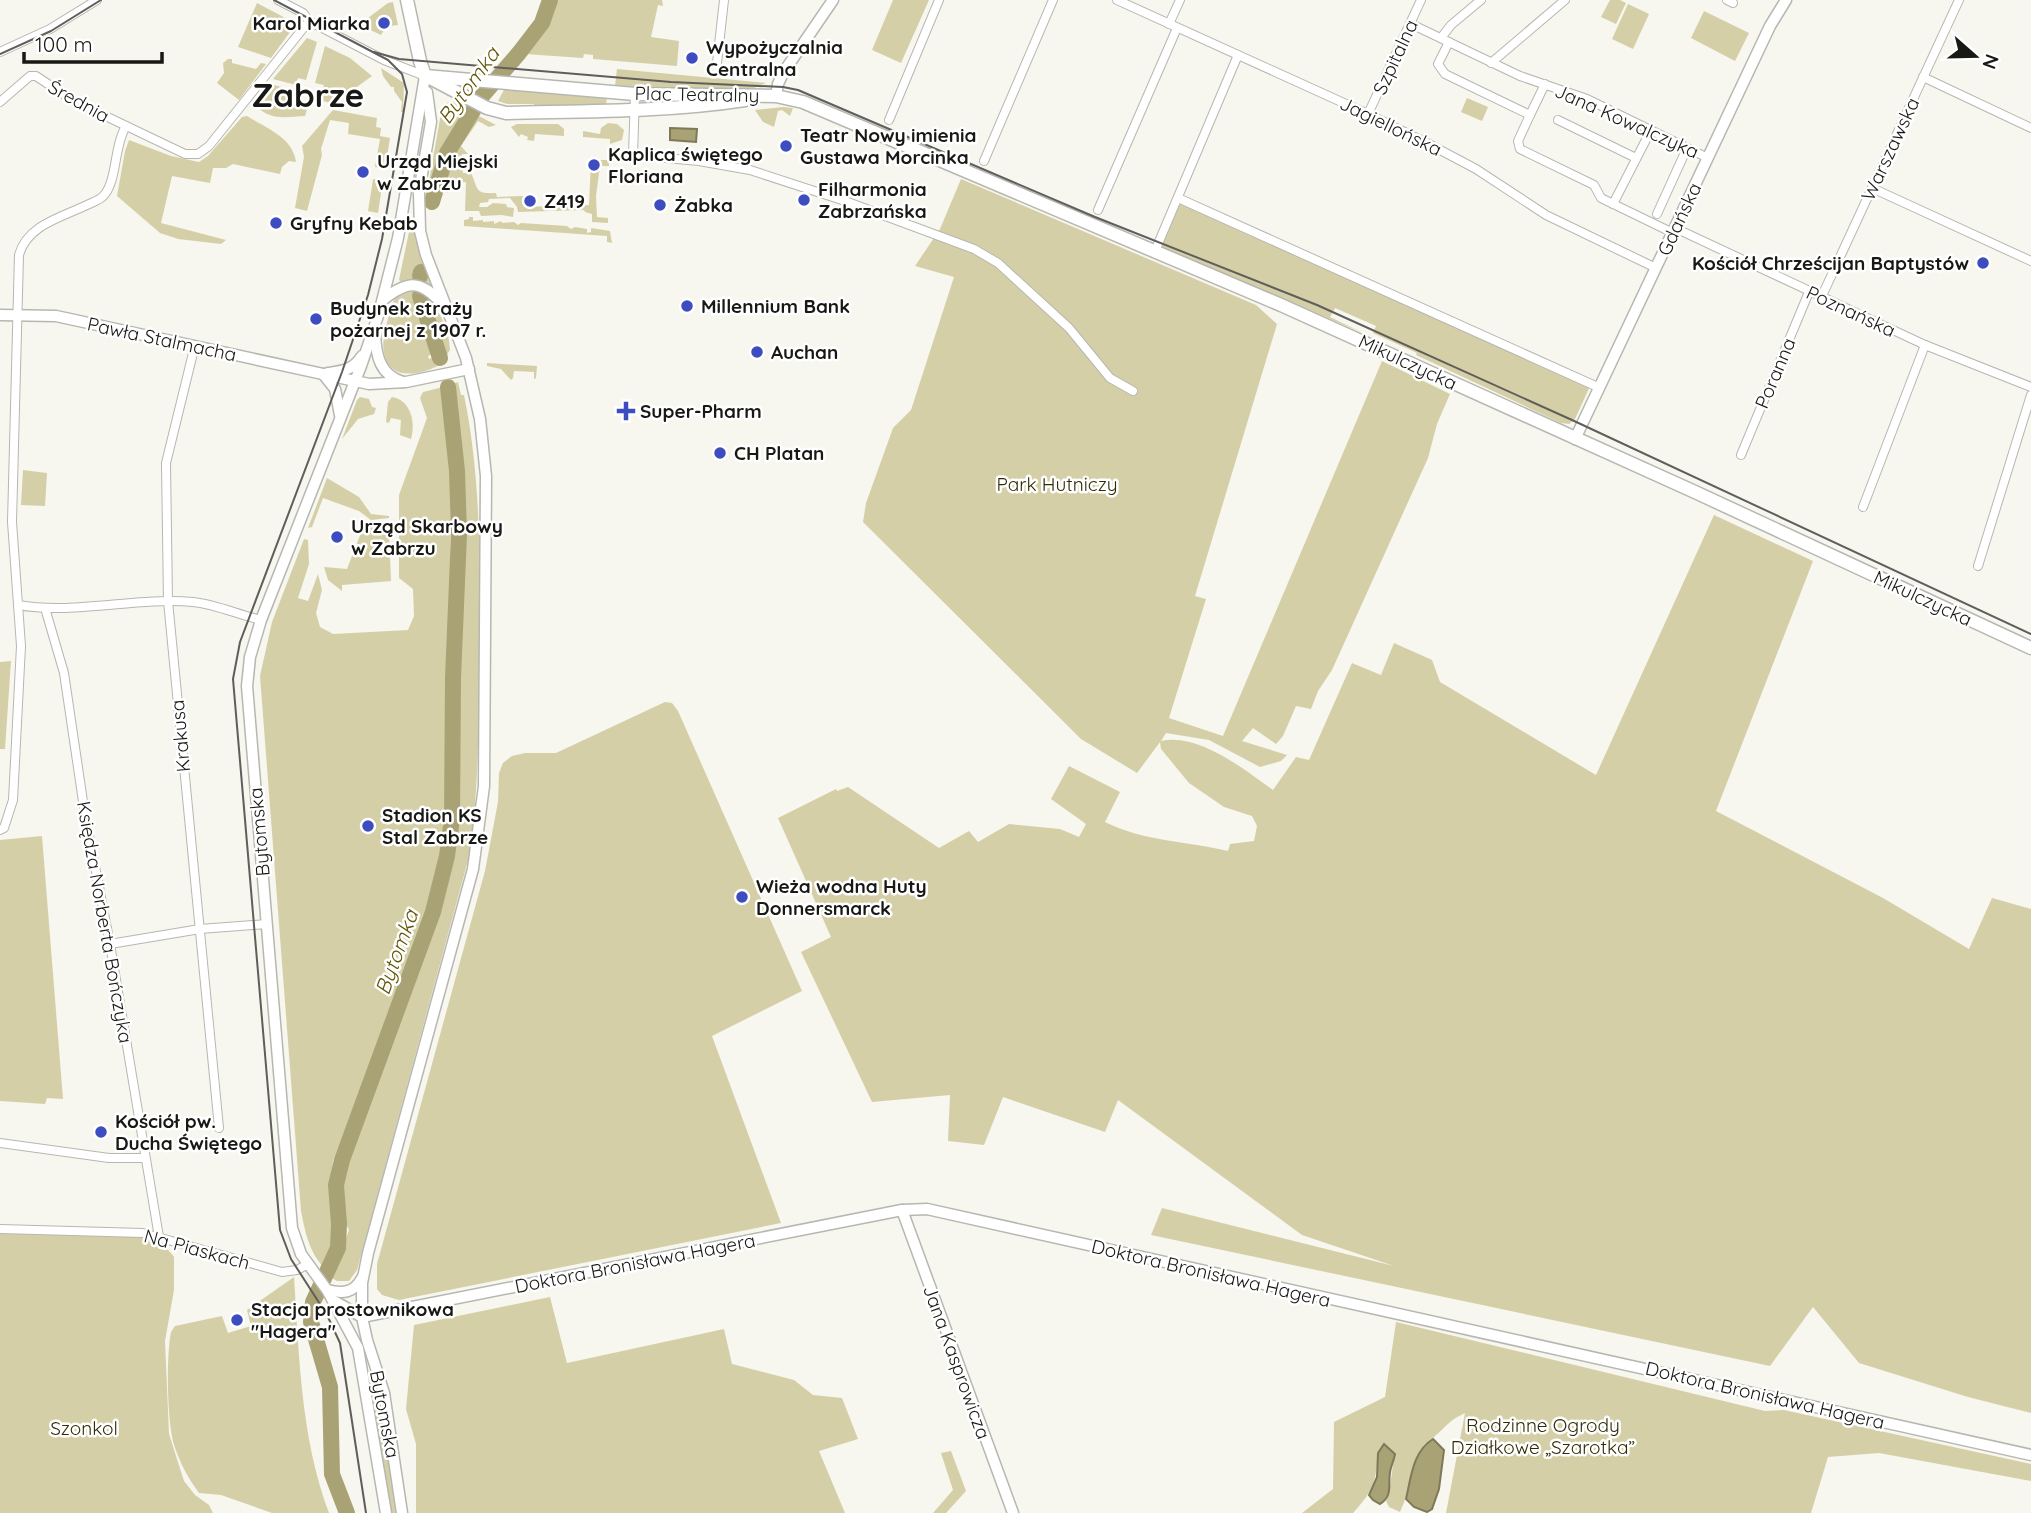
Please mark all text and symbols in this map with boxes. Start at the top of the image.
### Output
place label: Karol Miarka [253,11,370,35]
marker: Karol Miarka [376,15,392,31]
street label: Szpitalna [1367,16,1423,98]
scale bar [24,21,163,65]
north arrow [1940,21,2010,91]
text: 100 m [35,31,93,57]
place label: Wypożyczalnia Centralna [706,35,843,81]
water label: Bytomka [432,41,505,128]
marker: Wypożyczalnia Centralna [684,50,700,66]
text: N [1977,51,2005,72]
street label: Średnia [44,74,114,128]
district label: Zabrze [252,74,364,115]
street label: Jana Kowalczyka [1551,78,1703,164]
street label: Plac Teatralny [634,81,760,107]
street label: Jagiellońska [1336,91,1446,161]
street label: Warszawska [1856,94,1924,204]
place label: Teatr Nowy imienia Gustawa Morcinka [800,123,977,169]
marker: Teatr Nowy imienia Gustawa Morcinka [778,138,794,154]
place label: Kaplica świętego Floriana [608,142,763,188]
place label: Urząd Miejski w Zabrzu [377,149,498,195]
marker: Kaplica świętego Floriana [586,157,602,173]
marker: Urząd Miejski w Zabrzu [355,164,371,180]
place label: Filharmonia Zabrzańska [818,177,927,223]
street label: Gdańska [1652,179,1706,259]
place label: Z419 [544,189,585,213]
marker: Filharmonia Zabrzańska [796,192,812,208]
marker: Z419 [522,193,538,209]
place label: Żabka [674,193,733,217]
marker: Żabka [652,197,668,213]
place label: Gryfny Kebab [290,211,418,235]
marker: Gryfny Kebab [268,215,284,231]
place label: Kościół Chrześcijan Baptystów [1692,251,1969,275]
marker: Kościół Chrześcijan Baptystów [1975,255,1991,271]
street label: Poznańska [1803,280,1899,342]
place label: Millennium Bank [701,294,850,318]
place label: Budynek straży pożarnej z 1907 r. [330,296,486,342]
marker: Millennium Bank [679,298,695,314]
street label: Pawła Stalmacha [85,311,239,367]
marker: Budynek straży pożarnej z 1907 r. [308,311,324,327]
street label: Mikulczycka [1355,329,1461,395]
street label: Poranna [1749,334,1801,412]
place label: Auchan [771,340,838,364]
marker: Auchan [749,344,765,360]
place label: Super-Pharm [640,399,762,423]
marker: Super-Pharm [618,403,634,419]
place label: CH Platan [734,441,824,465]
marker: CH Platan [712,445,728,461]
park label: Park Hutniczy [996,472,1118,496]
place label: Urząd Skarbowy w Zabrzu [351,514,503,560]
marker: Urząd Skarbowy w Zabrzu [329,529,345,545]
street label: Mikulczycka [1870,565,1976,631]
street label: Krakusa [165,699,195,773]
street label: Bytomska [243,787,275,877]
street label: Księdza Norberta Bończyka [72,799,138,1045]
place label: Stadion KS Stal Zabrze [382,803,488,849]
marker: Stadion KS Stal Zabrze [360,818,376,834]
place label: Wieża wodna Huty Donnersmarck [756,874,927,920]
marker: Wieża wodna Huty Donnersmarck [734,889,750,905]
water label: Bytomka [369,905,424,998]
place label: Kościół pw. Ducha Świętego [115,1109,262,1155]
marker: Kościół pw. Ducha Świętego [93,1124,109,1140]
street label: Na Piaskach [141,1223,253,1275]
street label: Doktora Bronisława Hagera [513,1228,757,1298]
street label: Doktora Bronisława Hagera [1089,1234,1333,1312]
street label: Jana Kasprowicza [918,1282,996,1442]
place label: Stacja prostownikowa "Hagera" [251,1297,454,1343]
marker: Stacja prostownikowa "Hagera" [229,1312,245,1328]
street label: Doktora Bronisława Hagera [1643,1356,1887,1434]
street label: Bytomska [365,1368,405,1460]
park label: Rodzinne Ogrody Działkowe „Szarotka” [1451,1413,1635,1459]
park label: Szonkol [50,1416,118,1440]

